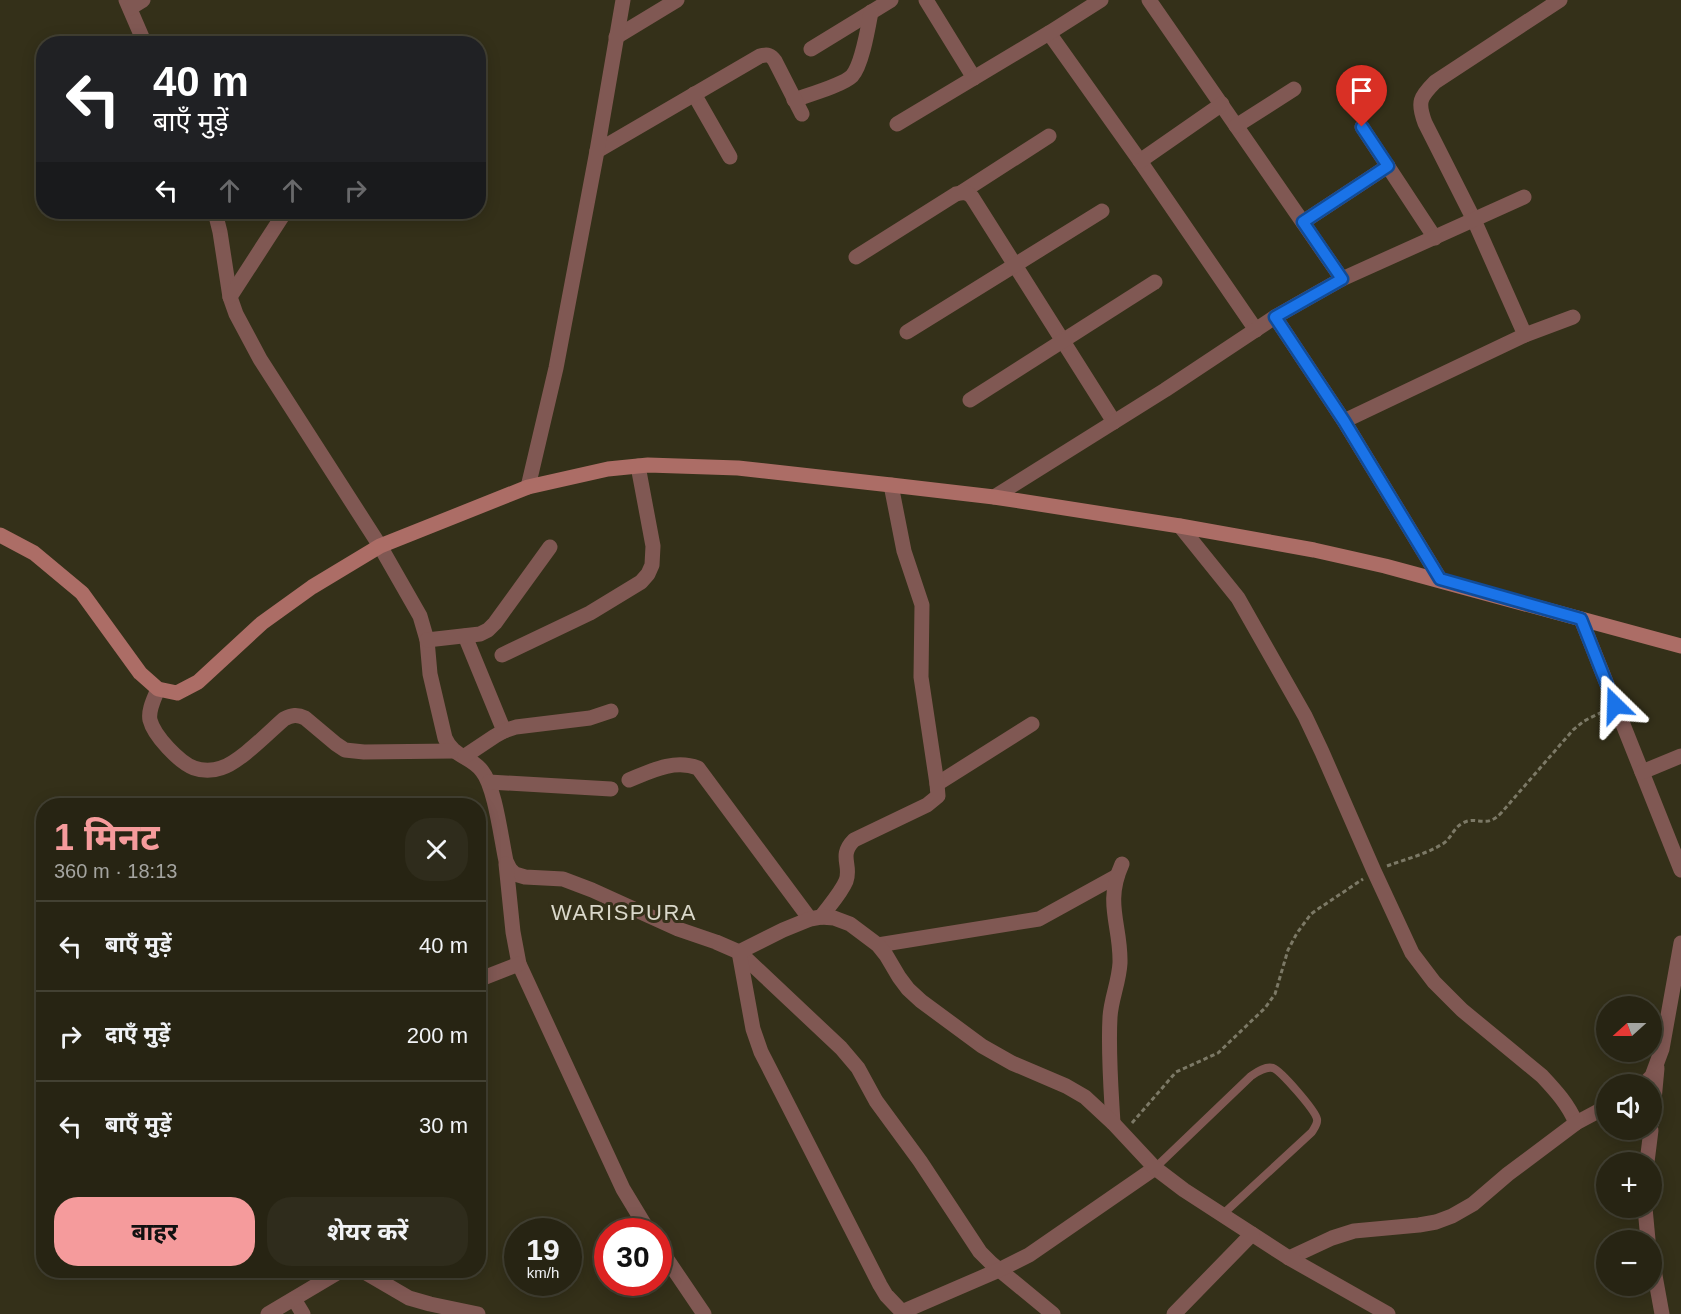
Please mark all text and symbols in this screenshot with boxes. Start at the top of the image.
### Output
text: 40 m [153,58,249,105]
icon: left [54,60,132,138]
pin [1336,65,1387,127]
icon: arrive [1345,74,1378,107]
text: बाएँ मुड़ें [153,107,228,137]
icon: left [150,174,183,207]
icon: ahead [213,174,246,207]
icon: ahead [276,174,309,207]
icon: right [339,174,372,207]
position arrow [1583,673,1647,737]
text: 1 मिनट [54,817,160,858]
button: close [405,818,468,881]
text: 360 m · 18:13 [54,860,177,882]
district label: WARISPURA [551,900,697,925]
icon: left [54,930,87,963]
text: बाएँ मुड़ें [105,932,171,957]
text: 40 m [419,933,468,958]
north arrow [1596,996,1662,1062]
map controls [1596,996,1662,1296]
icon: right [54,1020,87,1053]
text: दाएँ मुड़ें [105,1022,170,1047]
text: 200 m [407,1023,468,1048]
button: sound [1596,1074,1662,1140]
icon: left [54,1110,87,1143]
text: बाएँ मुड़ें [105,1112,171,1137]
text: 30 m [419,1113,468,1138]
button: + [1596,1152,1662,1218]
button: बाहर [54,1197,255,1266]
button: शेयर करें [267,1197,468,1266]
speed limit sign: 30 [594,1218,672,1296]
button: − [1596,1230,1662,1296]
text: 19 [526,1233,560,1266]
text: km/h [527,1264,559,1281]

